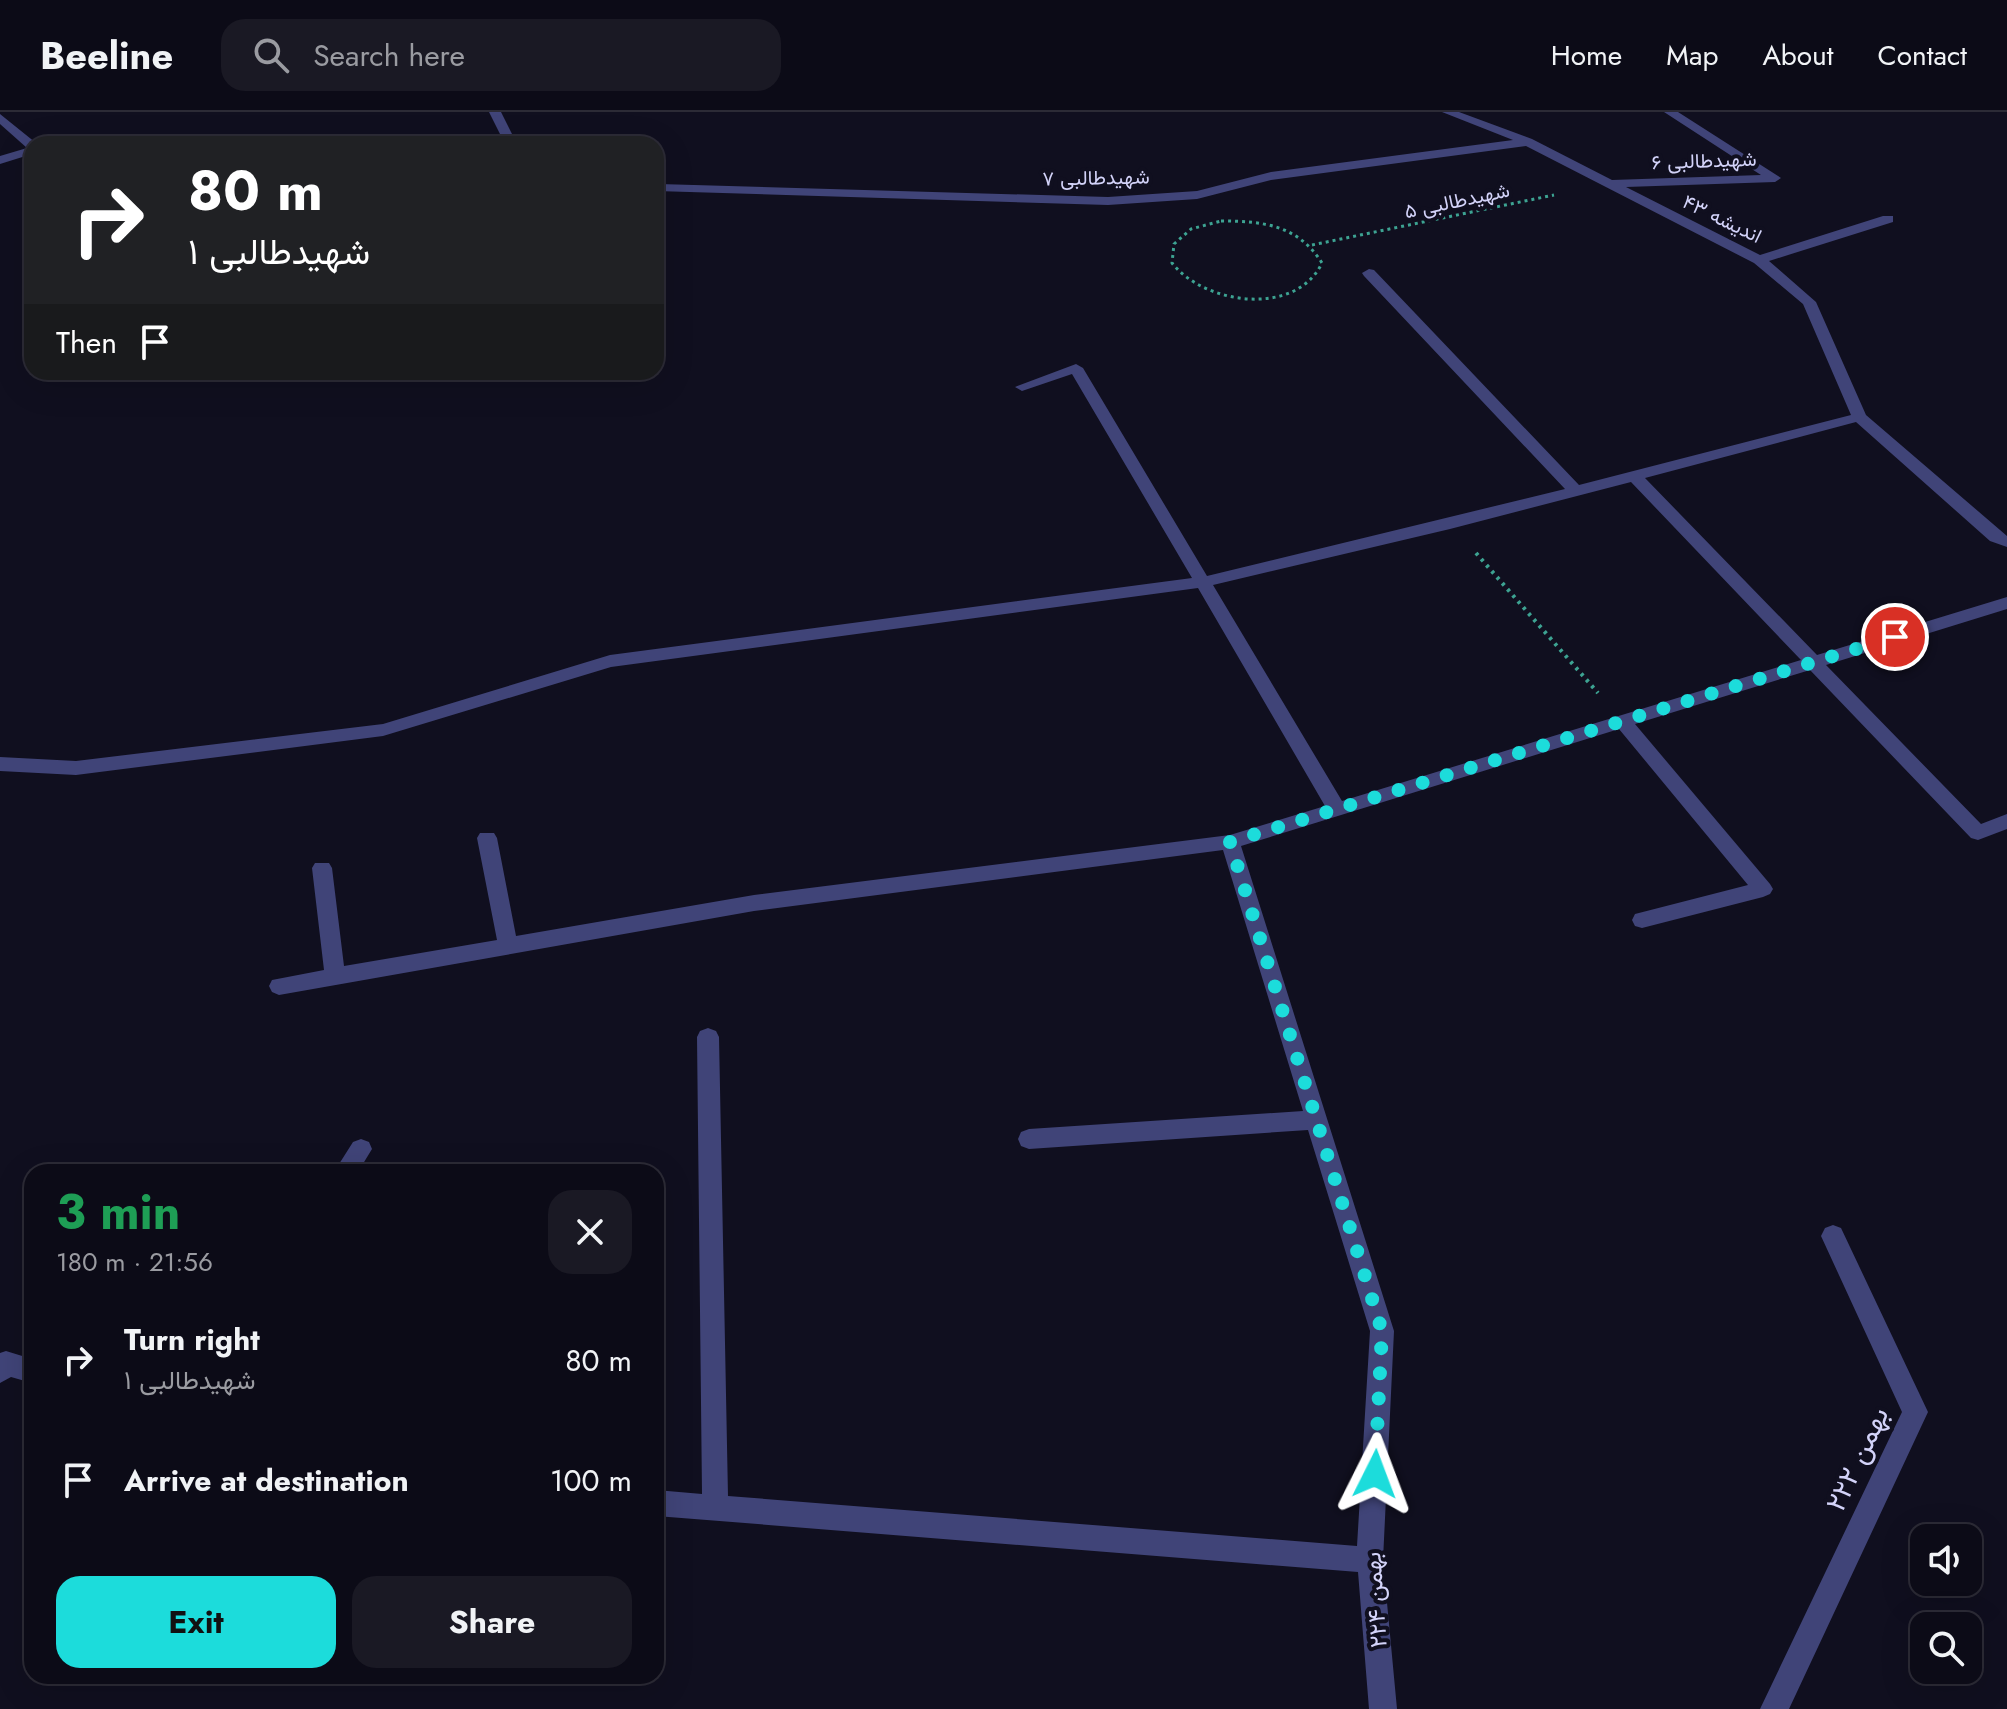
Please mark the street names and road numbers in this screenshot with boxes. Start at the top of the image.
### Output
street label: شهیدطالبی ۶ [1651,145,1757,177]
street label: شهیدطالبی ۷ [1042,163,1150,193]
street label: شهیدطالبی ۵ [1402,176,1512,226]
street label: اندیشه ۴۳ [1677,187,1767,251]
street label: ۲۲بهمن ۲ [1815,1400,1899,1518]
street label: ۲۲بهمن ۴ [1354,1551,1396,1649]

